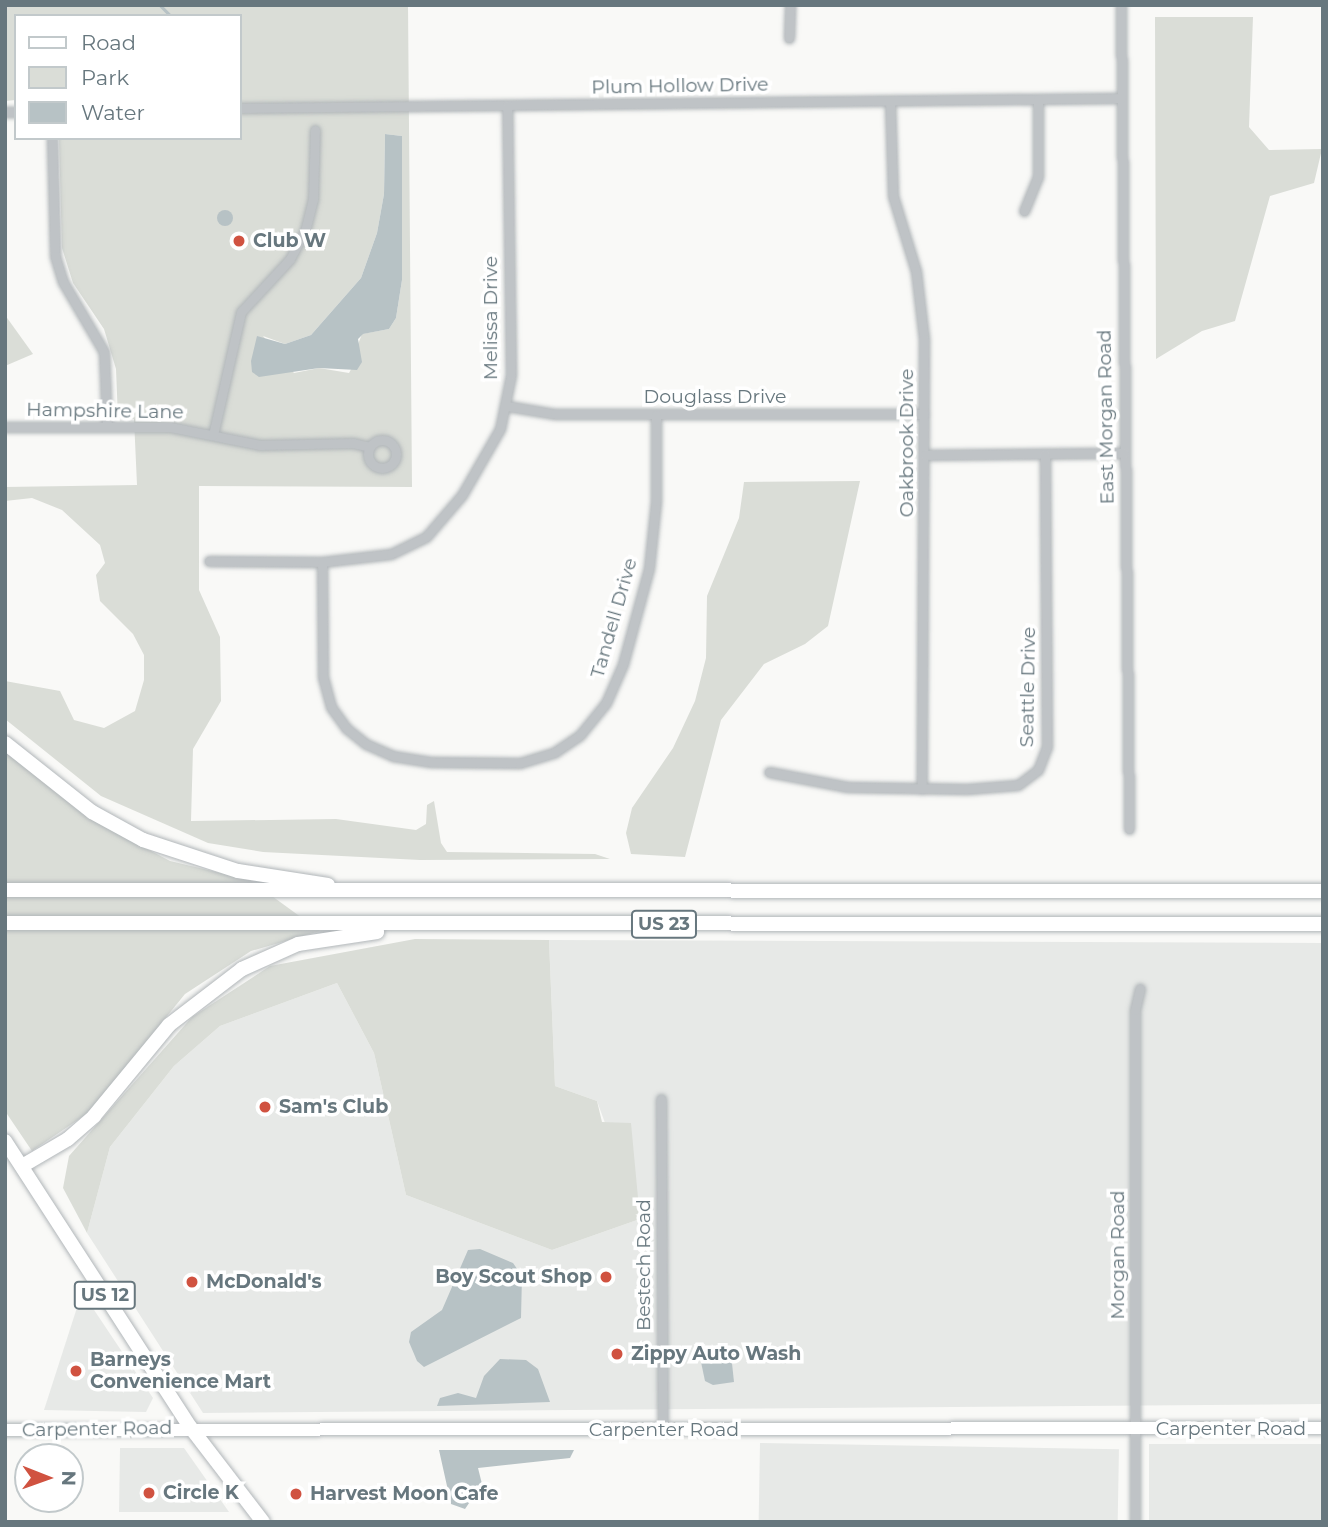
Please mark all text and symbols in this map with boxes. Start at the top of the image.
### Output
legend [14,14,242,140]
text: Road [81,30,136,55]
text: Park [81,65,129,90]
street label: Plum Hollow Drive [591,73,769,99]
text: Water [81,100,145,125]
place label: Club W [253,230,326,252]
marker: Club W [231,233,247,249]
street label: Melissa Drive [480,256,502,380]
street label: East Morgan Road [1093,329,1119,505]
street label: Oakbrook Drive [896,369,918,517]
street label: Douglass Drive [644,386,786,408]
street label: Hampshire Lane [26,398,184,424]
street label: Tandell Drive [586,555,642,681]
street label: Seattle Drive [1016,627,1040,747]
road number: US 23 [631,909,697,939]
place label: Sam's Club [279,1096,388,1118]
marker: Sam's Club [257,1099,273,1115]
street label: Morgan Road [1107,1190,1129,1320]
street label: Bestech Road [633,1199,655,1331]
place label: Boy Scout Shop [435,1266,592,1288]
marker: Boy Scout Shop [598,1269,614,1285]
place label: McDonald's [206,1271,322,1293]
marker: McDonald's [184,1274,200,1290]
road number: US 12 [74,1280,136,1310]
place label: Zippy Auto Wash [631,1343,801,1365]
marker: Zippy Auto Wash [609,1346,625,1362]
place label: Barneys Convenience Mart [90,1349,271,1393]
marker: Barneys Convenience Mart [68,1363,84,1379]
street label: Carpenter Road [22,1416,172,1442]
street label: Carpenter Road [1156,1418,1306,1440]
street label: Carpenter Road [589,1419,739,1441]
north arrow [14,1443,84,1513]
text: N [57,1470,80,1486]
place label: Circle K [163,1482,239,1504]
place label: Harvest Moon Cafe [310,1483,499,1505]
marker: Circle K [141,1485,157,1501]
marker: Harvest Moon Cafe [288,1486,304,1502]

